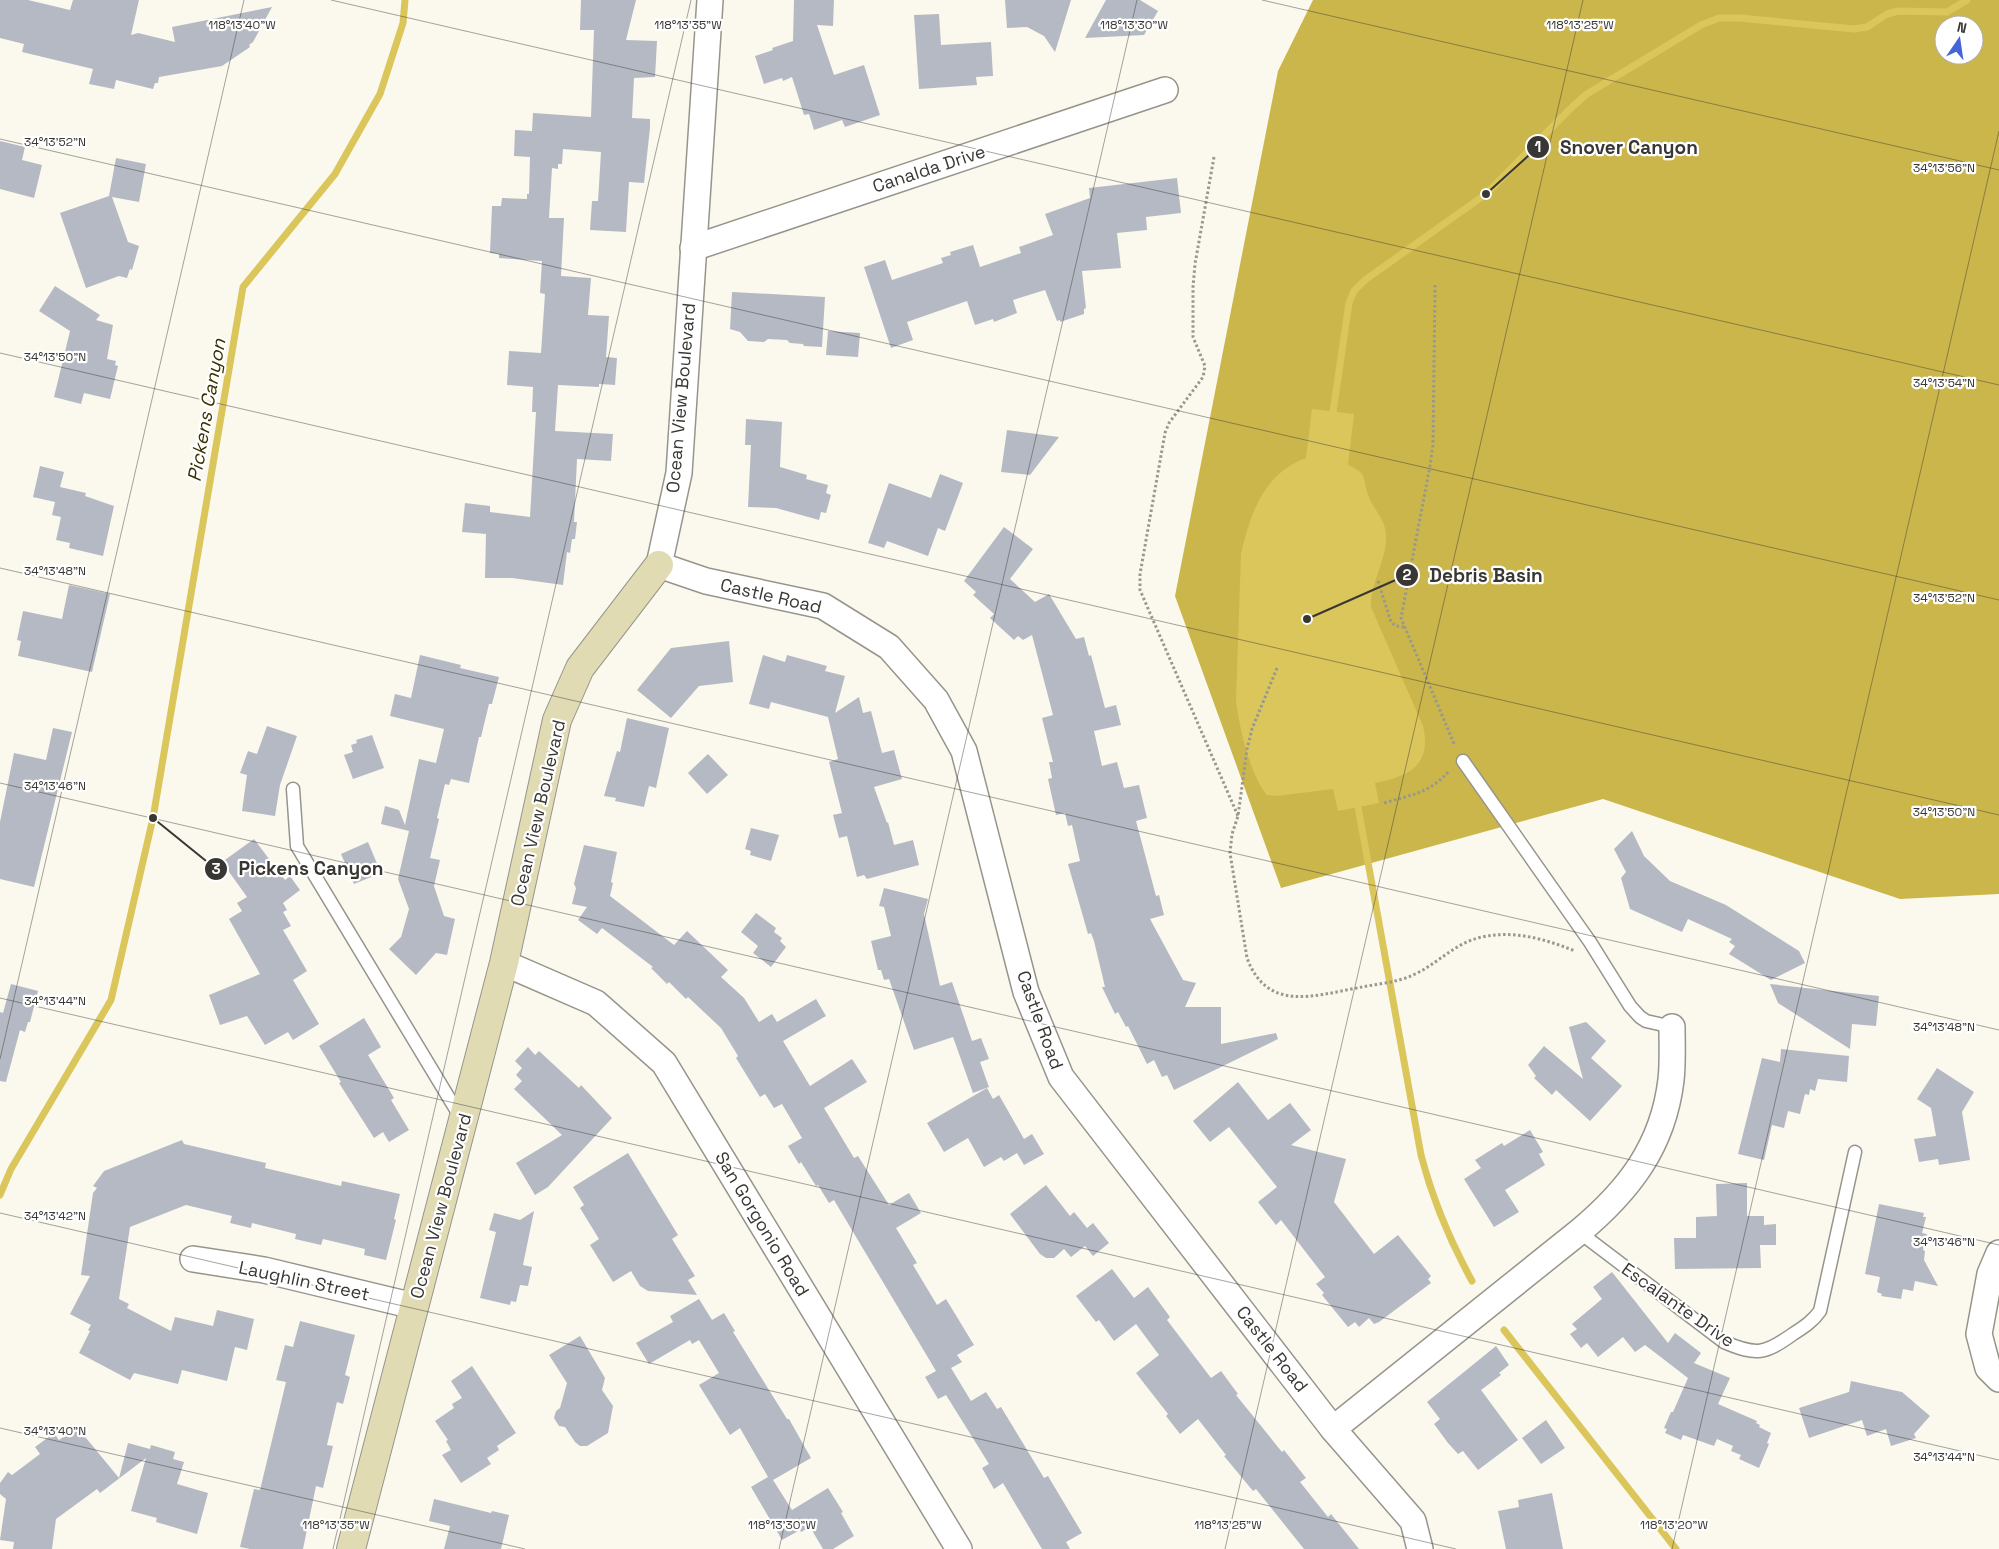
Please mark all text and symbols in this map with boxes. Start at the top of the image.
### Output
north arrow [1934,15,1984,65]
text: 118°13'40"W [208,17,276,33]
text: 118°13'35"W [654,17,722,33]
text: 118°13'30"W [1100,17,1168,33]
text: 118°13'25"W [1546,17,1614,33]
text: N [1955,18,1969,37]
callout: Snover Canyon [1526,130,1708,164]
text: 34°13'52"N [24,134,86,150]
text: Snover Canyon [1560,135,1698,160]
text: 1 [1535,137,1541,156]
street label: Canalda Drive [869,139,988,198]
text: 34°13'56"N [1913,160,1975,176]
street label: Ocean View Boulevard [661,302,700,494]
water label: Pickens Canyon [182,336,231,483]
text: 34°13'50"N [24,349,86,365]
text: 34°13'54"N [1913,375,1975,391]
callout: Debris Basin [1394,558,1552,592]
text: 34°13'48"N [24,563,86,579]
text: Debris Basin [1429,563,1543,588]
text: 2 [1403,565,1412,584]
street label: Castle Road [718,573,824,618]
text: 34°13'52"N [1913,590,1975,606]
street label: Ocean View Boulevard [505,717,570,908]
text: 34°13'46"N [24,778,86,794]
text: 34°13'50"N [1913,804,1975,820]
callout: Pickens Canyon [203,852,393,886]
text: Pickens Canyon [238,856,384,881]
text: 3 [211,859,221,878]
street label: Castle Road [1012,967,1069,1072]
text: 34°13'44"N [24,993,86,1009]
text: 34°13'48"N [1913,1019,1975,1035]
street label: Ocean View Boulevard [405,1111,476,1301]
street label: San Gorgonio Road [710,1147,815,1300]
text: 34°13'42"N [24,1208,86,1224]
text: 34°13'46"N [1913,1234,1975,1250]
street label: Laughlin Street [237,1255,372,1306]
street label: Escalante Drive [1617,1257,1739,1352]
street label: Castle Road [1232,1301,1313,1396]
text: 34°13'40"N [24,1423,86,1439]
text: 34°13'44"N [1913,1449,1975,1465]
text: 118°13'35"W [302,1517,370,1533]
text: 118°13'30"W [748,1517,816,1533]
text: 118°13'25"W [1194,1517,1262,1533]
text: 118°13'20"W [1640,1517,1708,1533]

